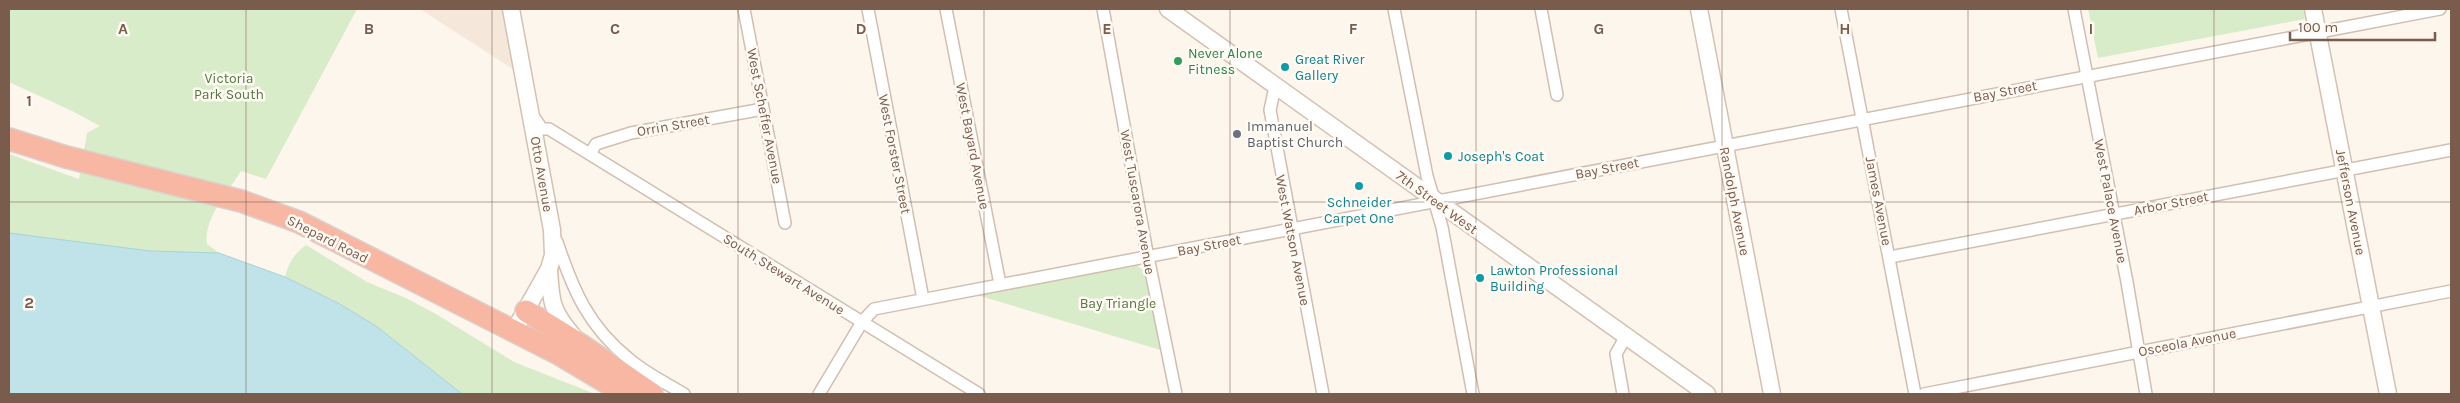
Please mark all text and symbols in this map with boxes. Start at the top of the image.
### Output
scale bar [2290,10,2435,42]
text: 100 m [2298,18,2338,36]
text: A [118,19,128,38]
text: B [364,19,374,38]
text: C [610,19,620,38]
text: D [856,19,867,38]
text: E [1102,19,1112,38]
text: F [1349,19,1358,38]
text: G [1594,19,1604,38]
text: H [1839,19,1851,38]
text: I [2089,19,2093,38]
place label: Never Alone Fitness [1188,45,1263,78]
street label: West Scheffer Avenue [743,47,786,185]
place label: Great River Gallery [1295,51,1366,84]
marker: Never Alone Fitness [1172,55,1184,67]
marker: Great River Gallery [1279,61,1291,73]
park label: Victoria Park South [194,70,264,103]
street label: Bay Street [1972,77,2038,106]
street label: West Bayard Avenue [952,81,993,211]
text: 1 [26,91,32,110]
street label: West Forster Street [875,93,914,215]
street label: Orrin Street [635,111,711,140]
place label: Immanuel Baptist Church [1247,118,1343,151]
street label: West Tuscarora Avenue [1116,128,1159,276]
marker: Immanuel Baptist Church [1231,128,1243,140]
street label: Otto Avenue [526,135,557,213]
street label: West Palace Avenue [2090,138,2131,265]
street label: Randolph Avenue [1716,145,1753,257]
place label: Joseph's Coat [1458,148,1544,165]
street label: Jefferson Avenue [2332,148,2369,257]
marker: Joseph's Coat [1442,150,1454,162]
street label: Bay Street [1574,154,1640,183]
street label: James Avenue [1862,155,1895,247]
street label: 7th Street West [1392,167,1481,238]
street label: West Watson Avenue [1271,173,1314,307]
marker: Schneider Carpet One [1353,180,1365,192]
street label: Arbor Street [2132,188,2210,219]
place label: Schneider Carpet One [1324,194,1394,227]
street label: Shepard Road [284,212,371,267]
street label: South Stewart Avenue [720,230,848,319]
street label: Bay Street [1176,231,1242,260]
place label: Lawton Professional Building [1490,262,1618,295]
marker: Lawton Professional Building [1474,272,1486,284]
text: 2 [24,293,34,312]
park label: Bay Triangle [1080,295,1156,312]
street label: Osceola Avenue [2137,325,2238,360]

